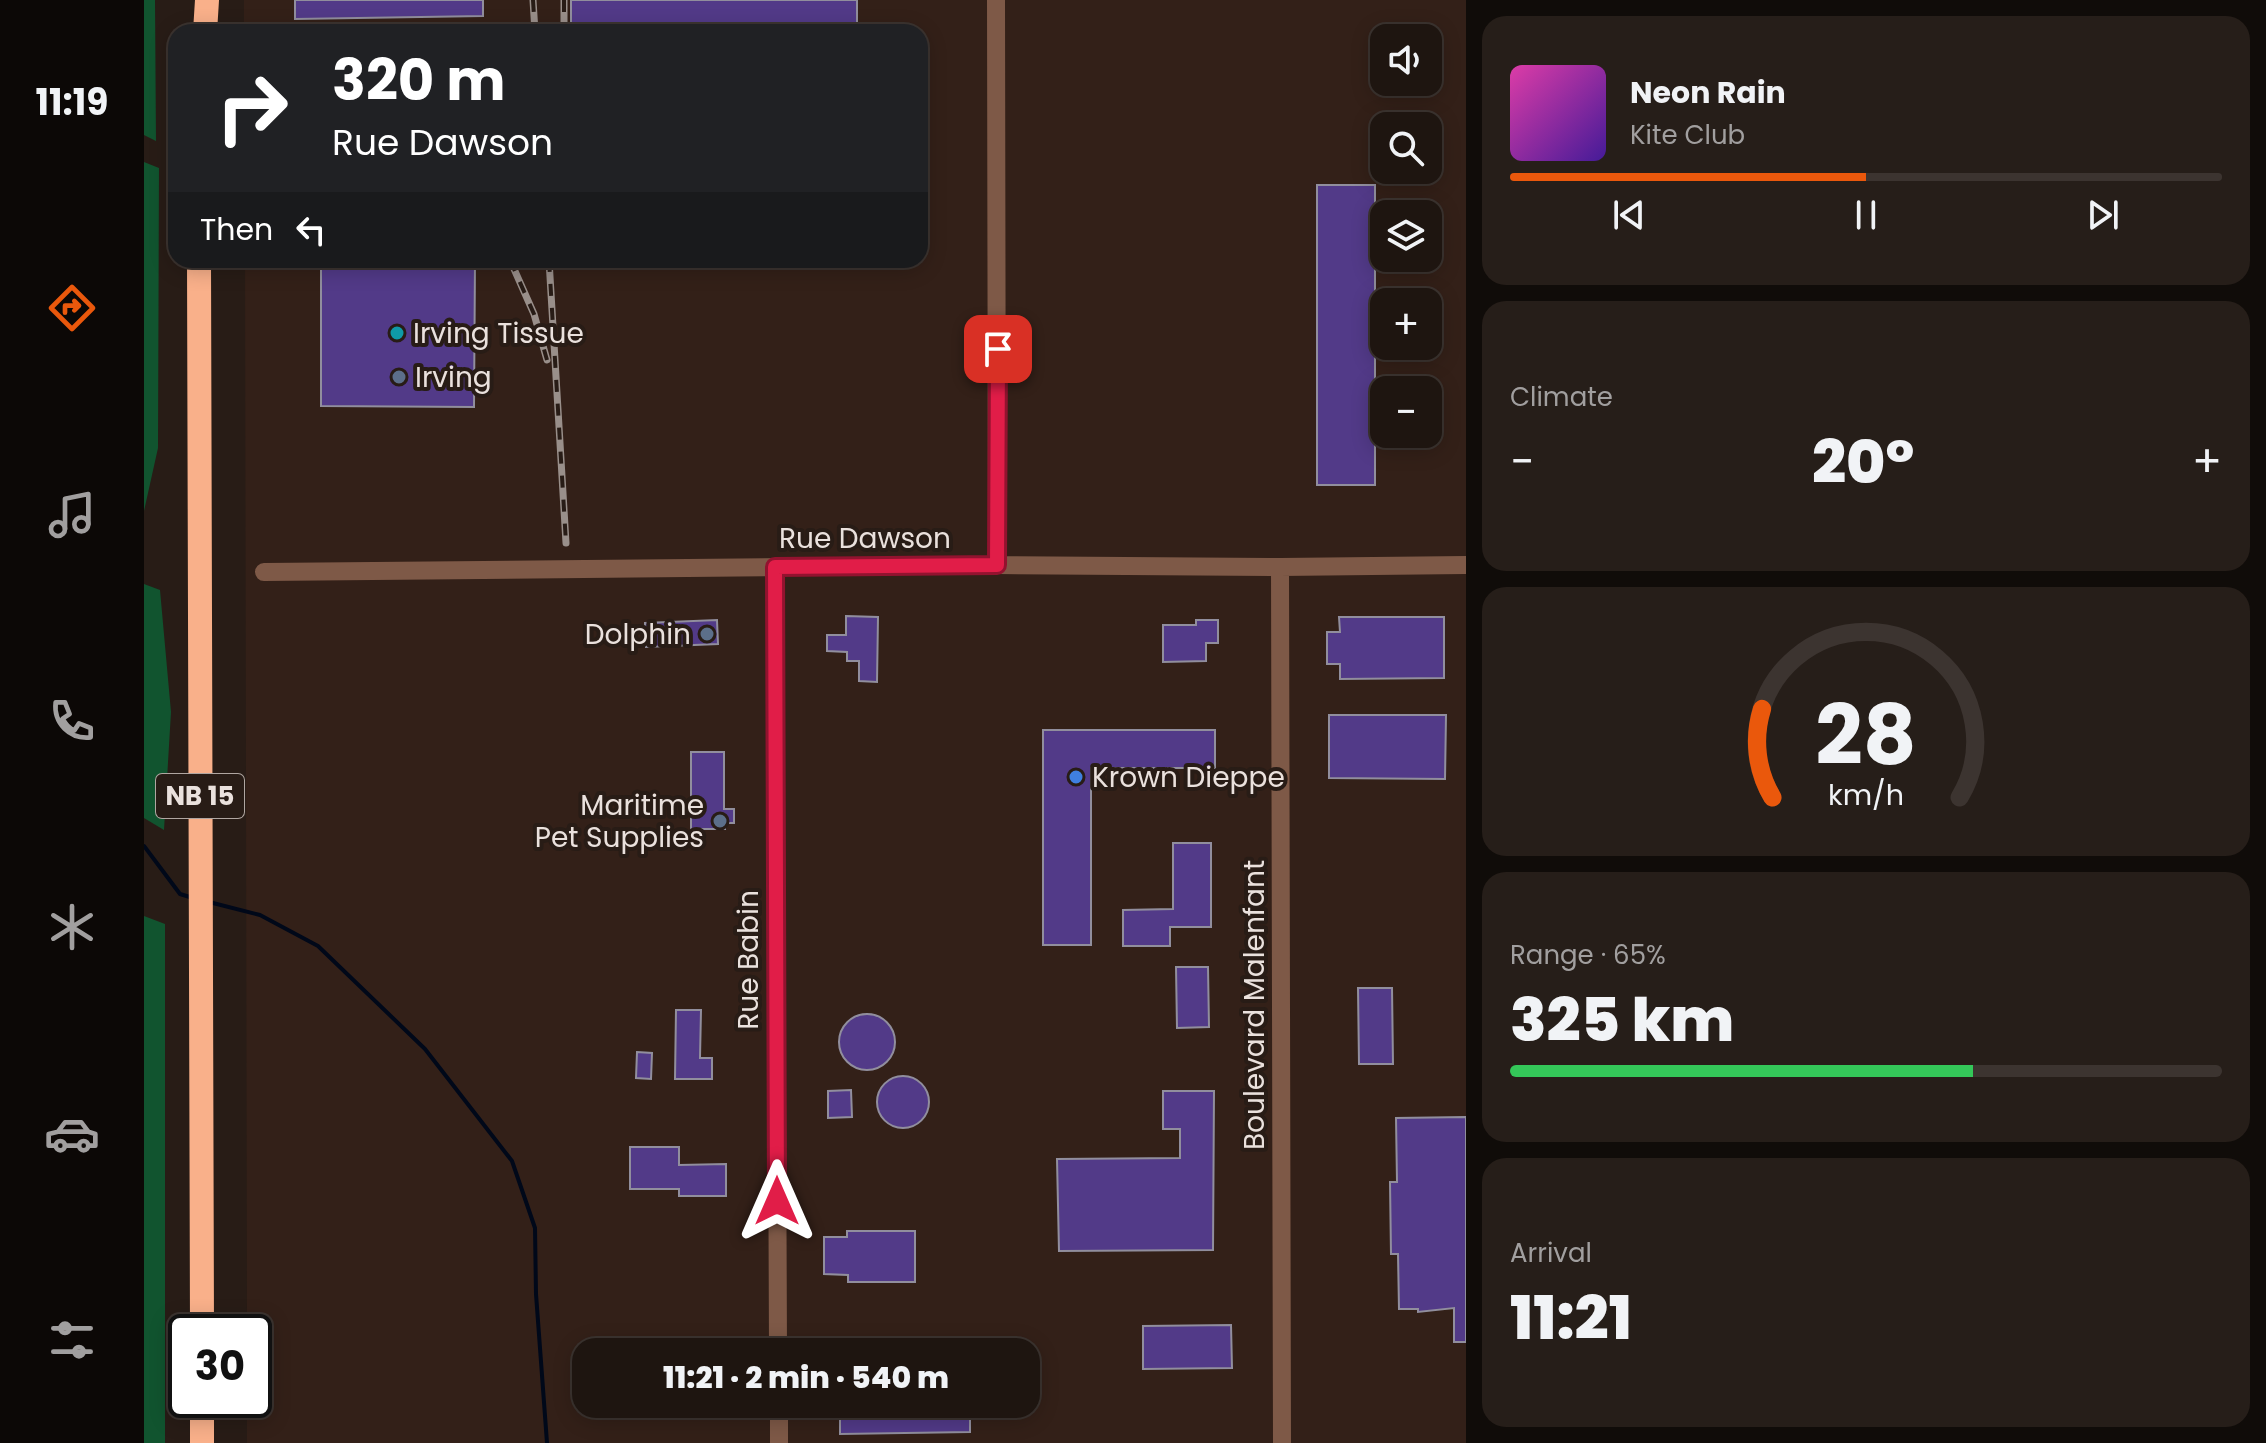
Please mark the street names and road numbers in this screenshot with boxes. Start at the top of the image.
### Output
street label: Rue Dawson [779,519,951,558]
road number: NB 15 [156,774,244,818]
street label: Boulevard Malenfant [1235,860,1274,1150]
street label: Rue Babin [729,890,768,1030]

